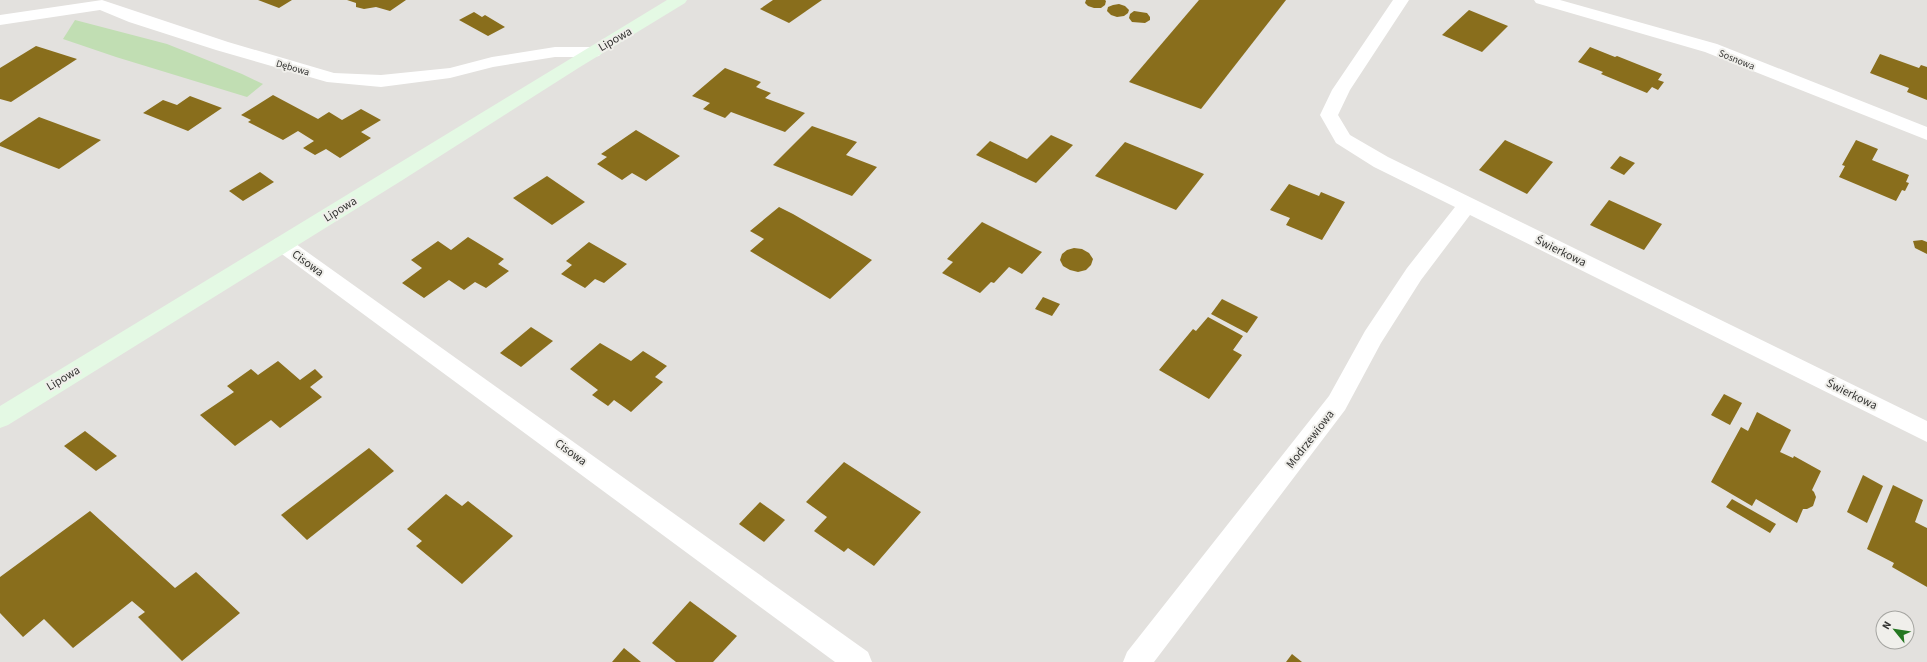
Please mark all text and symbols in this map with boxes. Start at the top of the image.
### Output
street label: Lipowa [595,23,635,56]
street label: Sosnowa [1716,46,1757,74]
street label: Dębowa [274,57,311,79]
street label: Lipowa [320,193,360,226]
street label: Świerkowa [1532,232,1589,271]
street label: Cisowa [288,246,327,281]
street label: Lipowa [43,362,83,395]
street label: Świerkowa [1823,375,1880,414]
street label: Modrzewiowa [1282,407,1339,472]
street label: Cisowa [551,435,590,470]
north arrow [1875,610,1915,650]
text: N [1878,618,1895,632]

